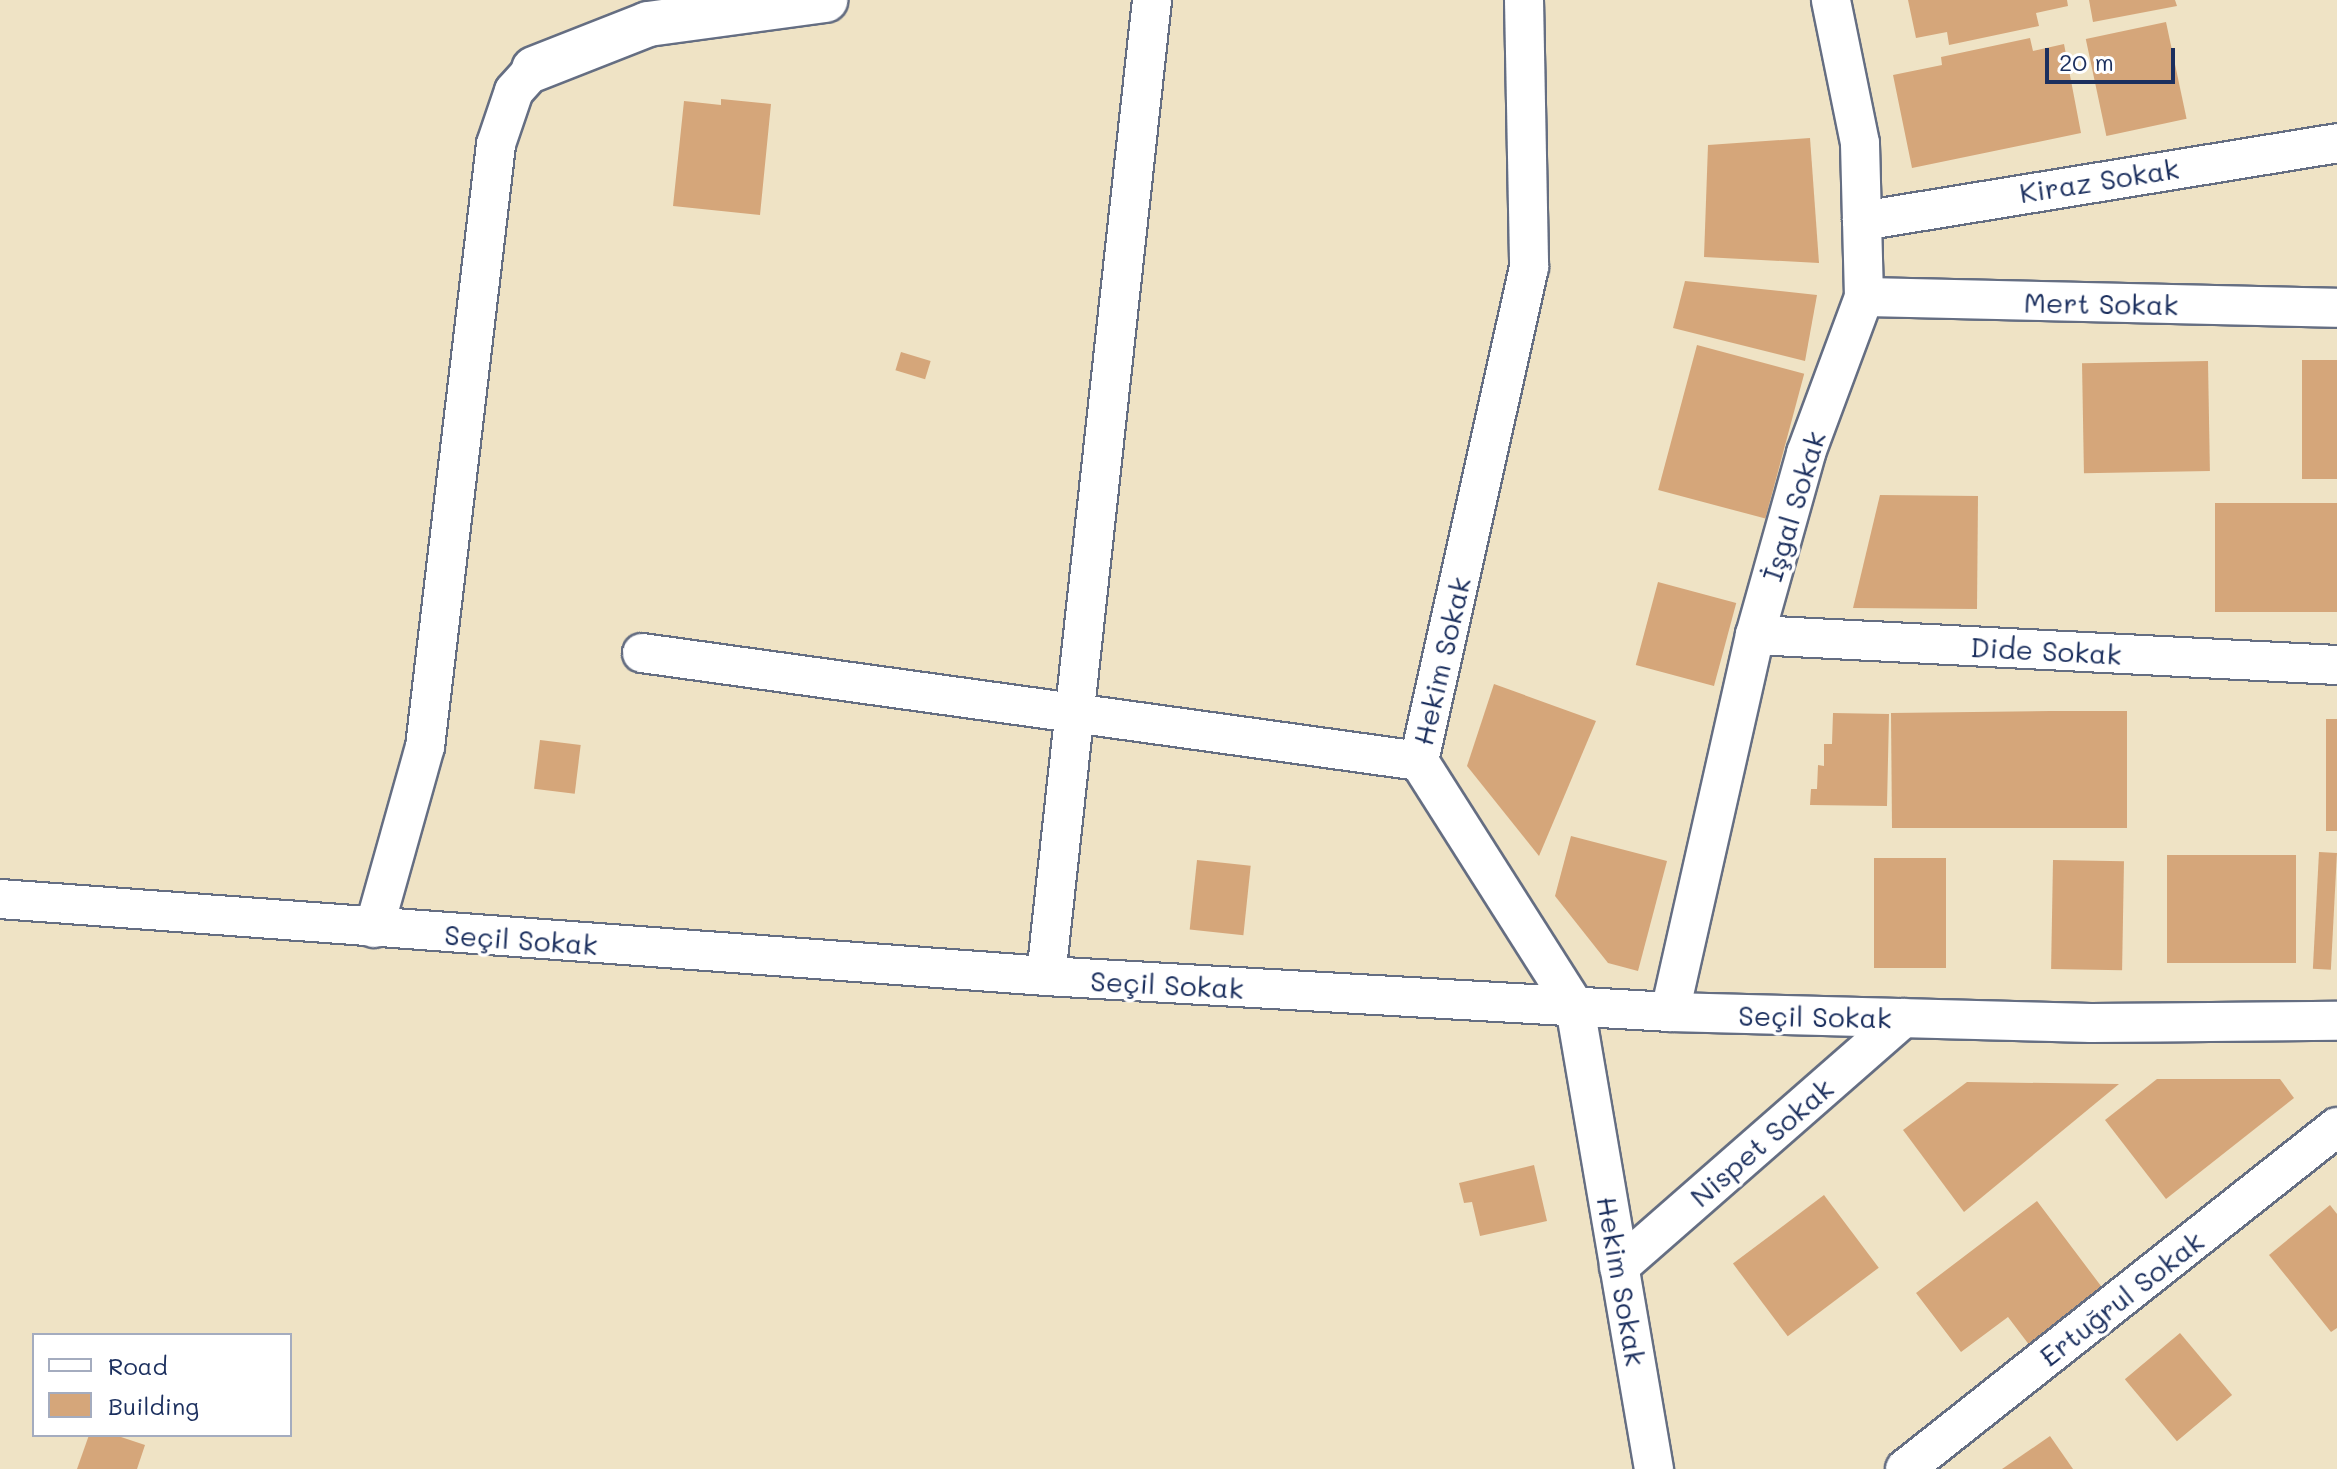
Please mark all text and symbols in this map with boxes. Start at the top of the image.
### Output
scale bar [2049,32,2179,82]
text: 20 m [2059,46,2114,77]
street label: Kiraz Sokak [2017,151,2181,209]
street label: Mert Sokak [2023,285,2179,321]
street label: İşgal Sokak [1754,427,1832,585]
street label: Hekim Sokak [1405,574,1477,748]
street label: Dide Sokak [1970,629,2122,671]
street label: Seçil Sokak [443,917,599,961]
street label: Seçil Sokak [1089,963,1245,1005]
street label: Seçil Sokak [1738,998,1892,1034]
street label: Nispet Sokak [1683,1071,1839,1213]
street label: Hekim Sokak [1591,1194,1653,1368]
street label: Ertuğrul Sokak [2032,1224,2210,1372]
legend [32,1333,292,1437]
text: Road [108,1350,168,1381]
text: Building [108,1390,199,1421]

